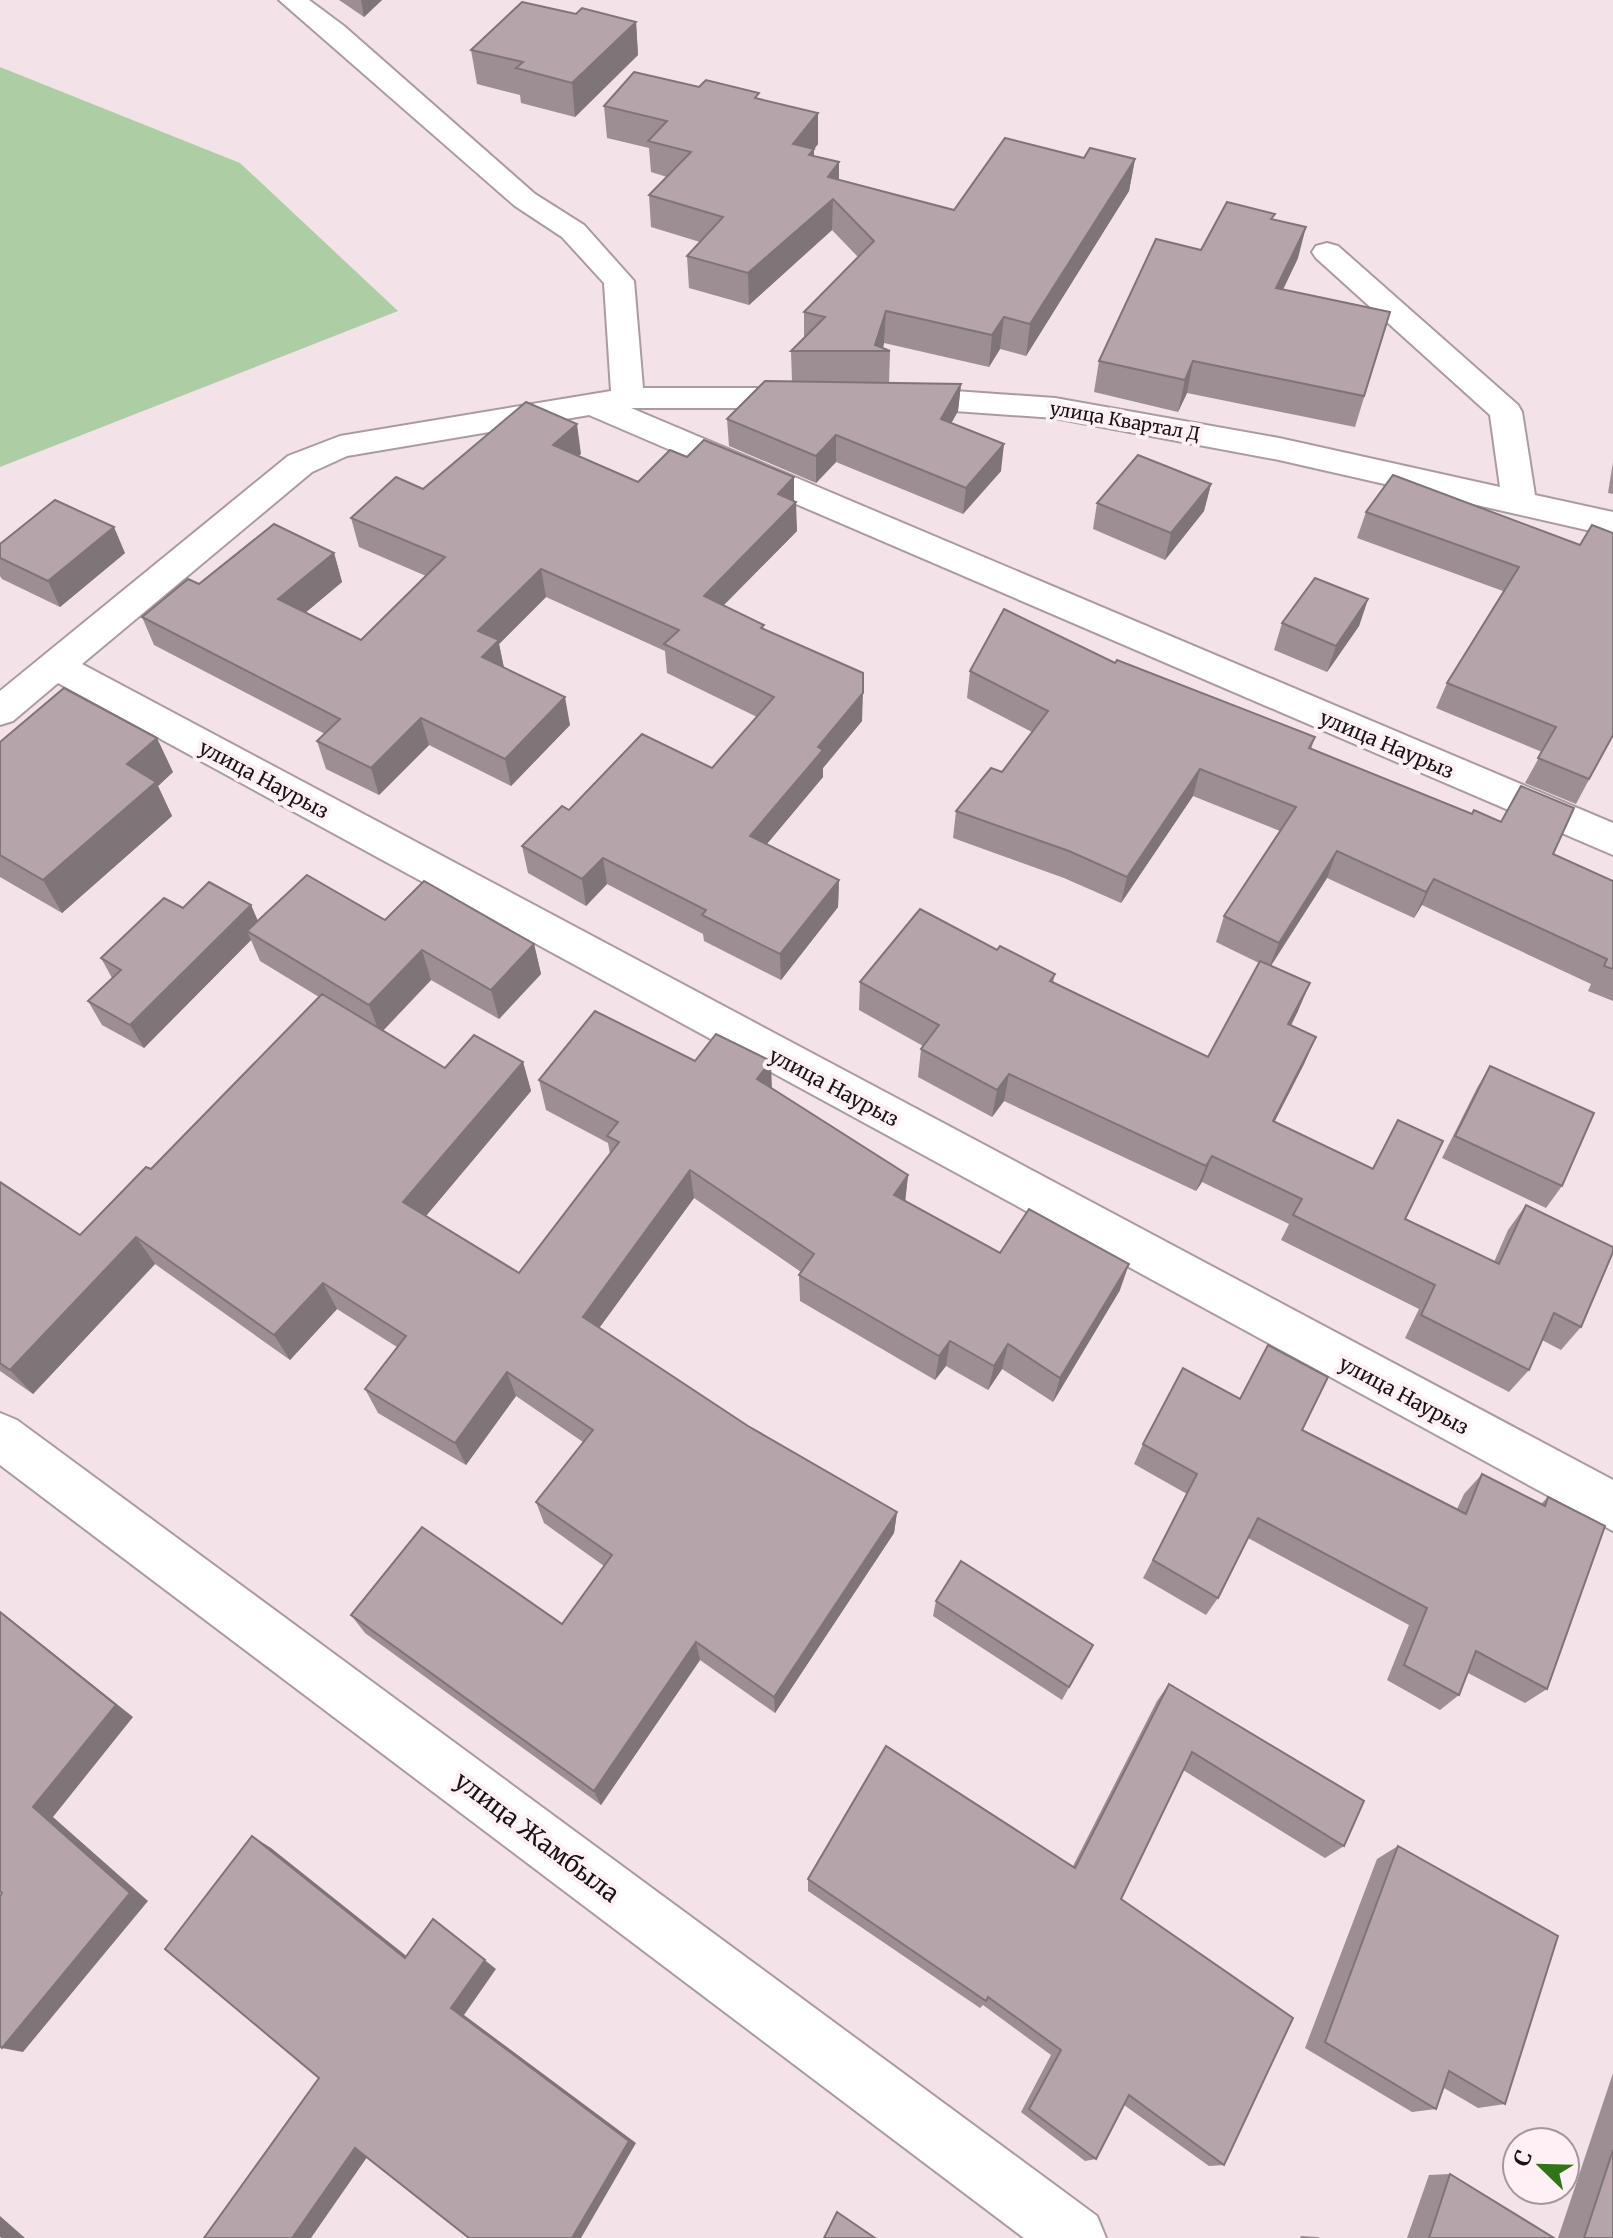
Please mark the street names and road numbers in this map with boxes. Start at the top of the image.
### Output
street label: улица Квартал Д [1048,396,1202,446]
street label: улица Наурыз [1316,704,1458,784]
street label: улица Наурыз [195,734,333,824]
street label: улица Наурыз [765,1042,903,1132]
street label: улица Наурыз [1335,1350,1473,1440]
street label: улица Жамбыла [448,1765,626,1909]

